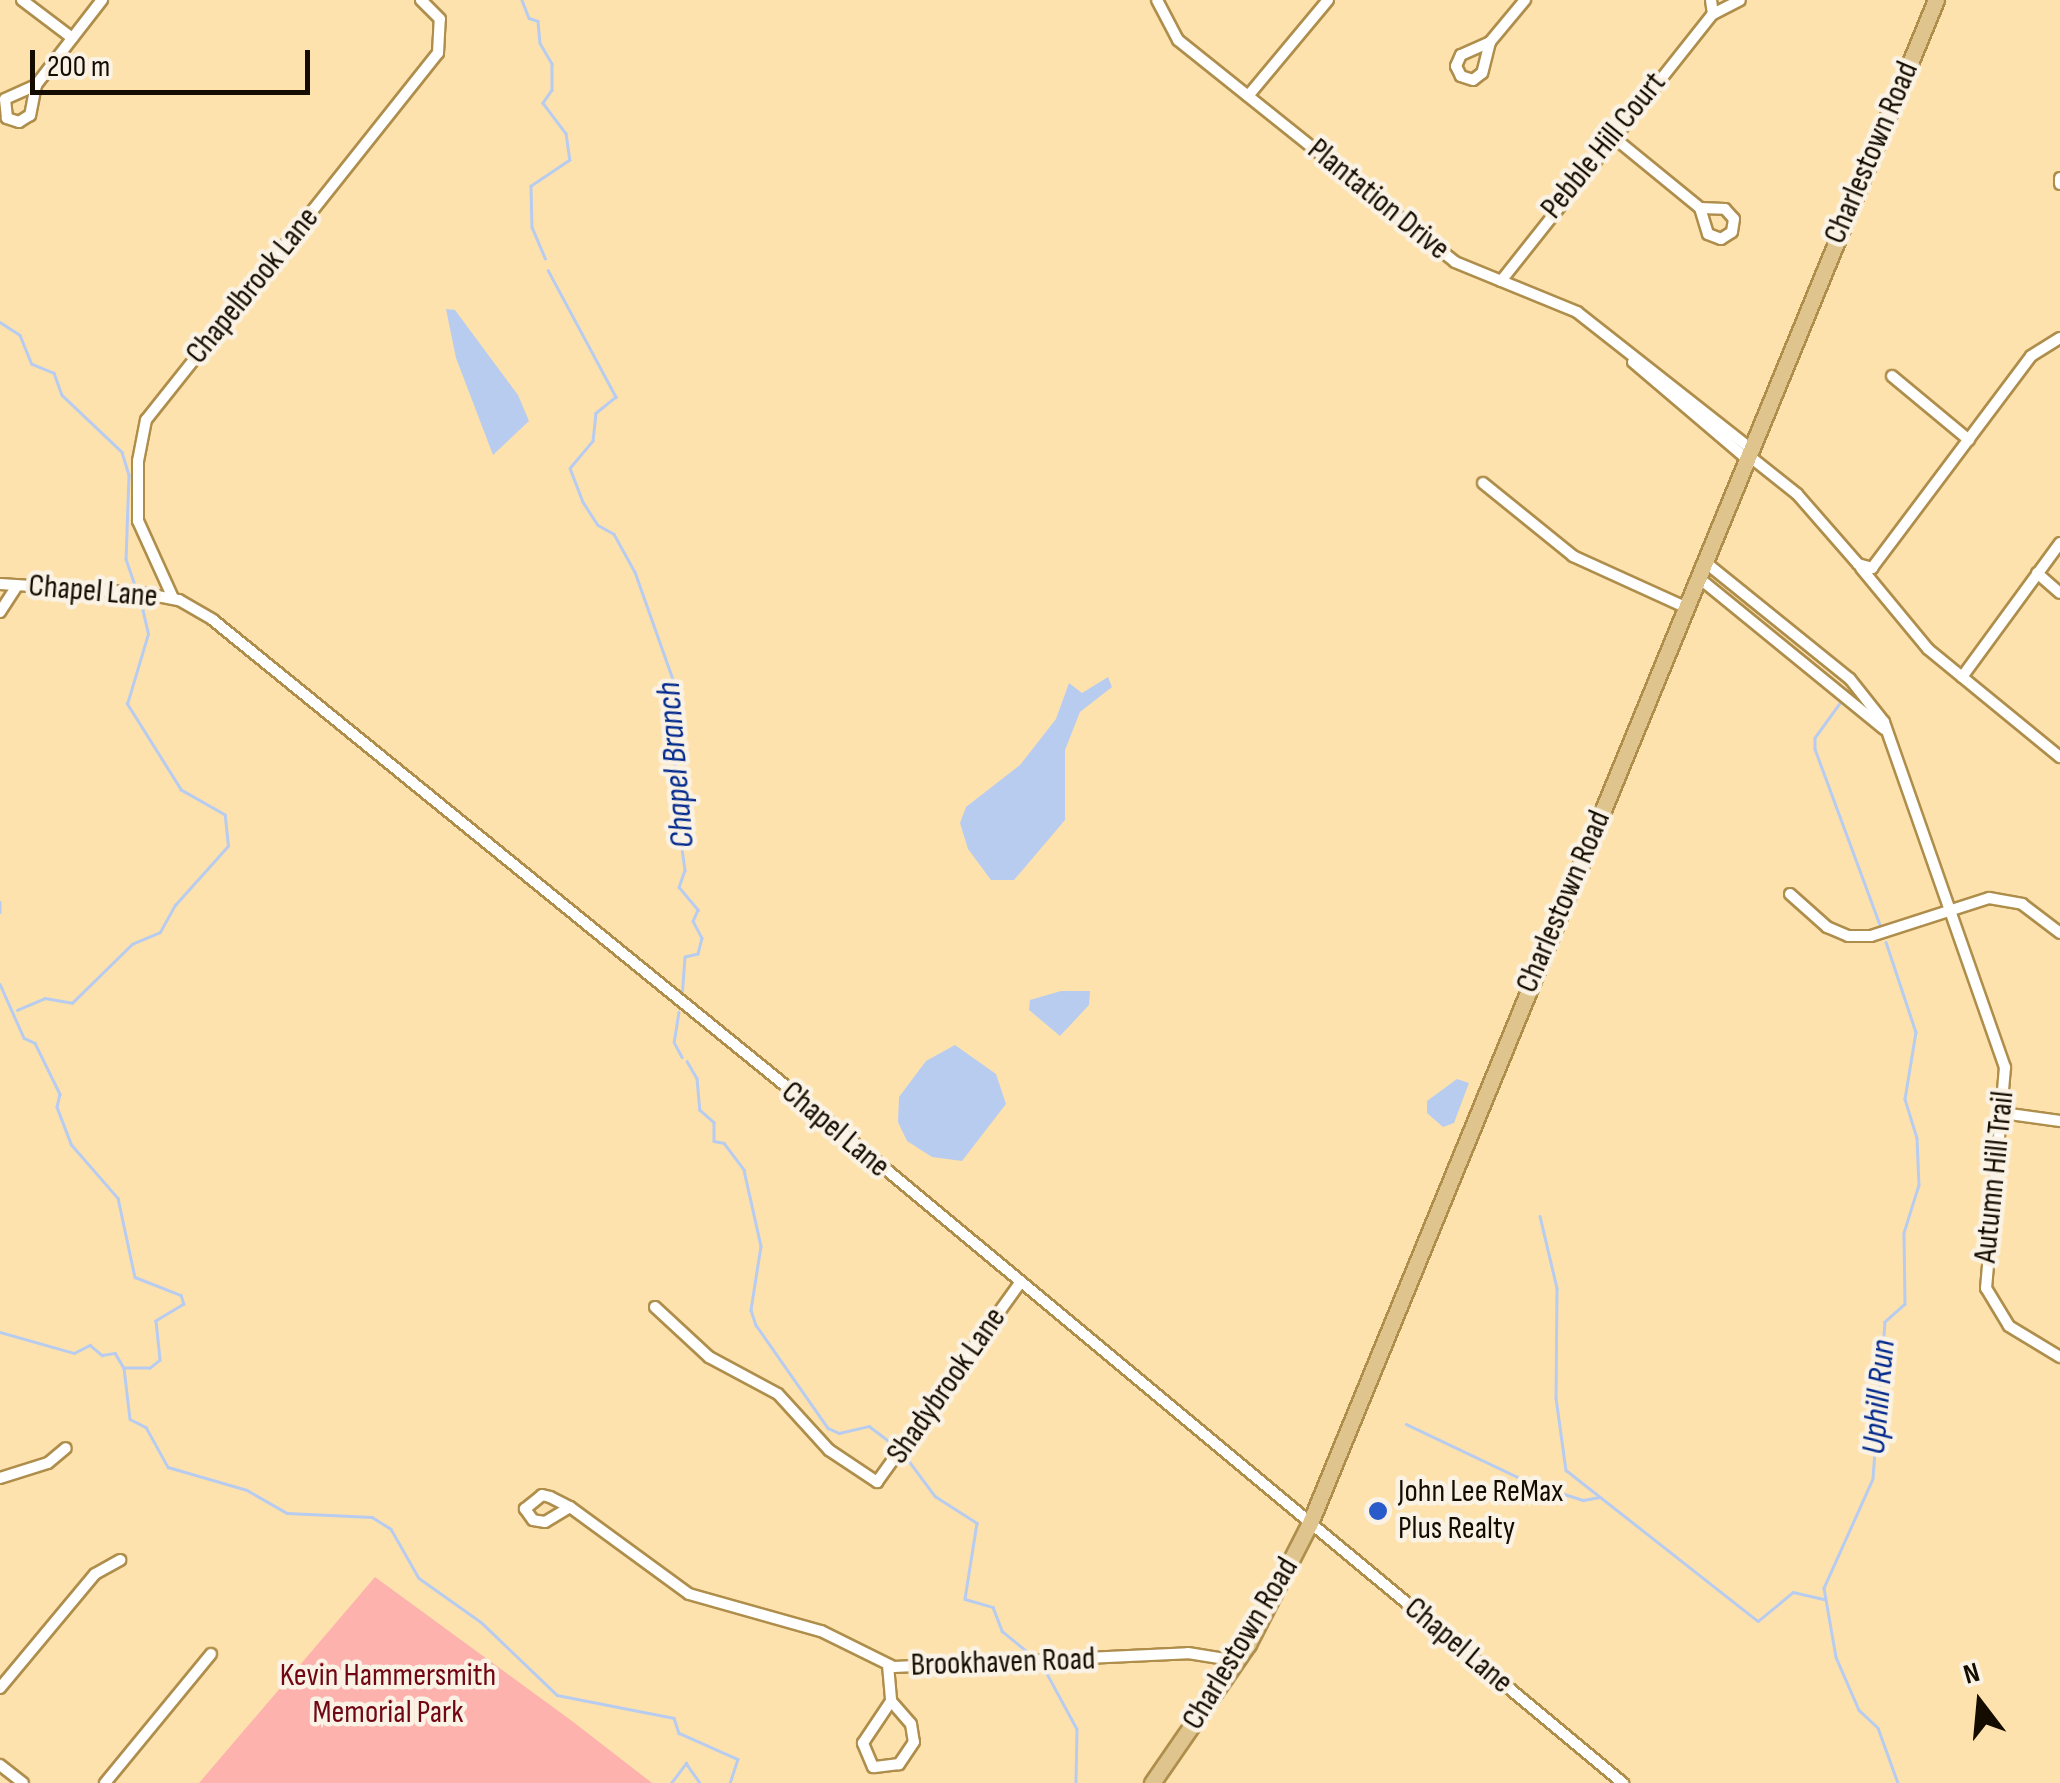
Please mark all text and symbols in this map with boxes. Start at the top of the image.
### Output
scale bar [35,30,315,92]
text: 200 m [47,49,110,85]
street label: Charlestown Road [1816,56,1928,250]
street label: Pebble Hill Court [1533,65,1675,227]
street label: Plantation Drive [1299,131,1457,269]
street label: Chapelbrook Lane [178,200,328,372]
street label: Chapel Lane [27,567,159,617]
water label: Chapel Branch [648,680,704,850]
street label: Charlestown Road [1508,805,1620,999]
street label: Chapel Lane [773,1074,897,1186]
street label: Autumn Hill Trail [1967,1089,2023,1265]
street label: Shadybrook Lane [879,1300,1015,1472]
water label: Uphill Run [1853,1338,1905,1456]
place label: John Lee ReMax Plus Realty [1398,1474,1563,1549]
marker: John Lee ReMax Plus Realty [1367,1500,1389,1522]
street label: Charlestown Road [1175,1551,1307,1737]
street label: Chapel Lane [1396,1590,1520,1702]
street label: Brookhaven Road [910,1641,1096,1685]
north arrow [1930,1653,2030,1753]
text: N [1960,1656,1983,1692]
park label: Kevin Hammersmith Memorial Park [280,1658,496,1733]

